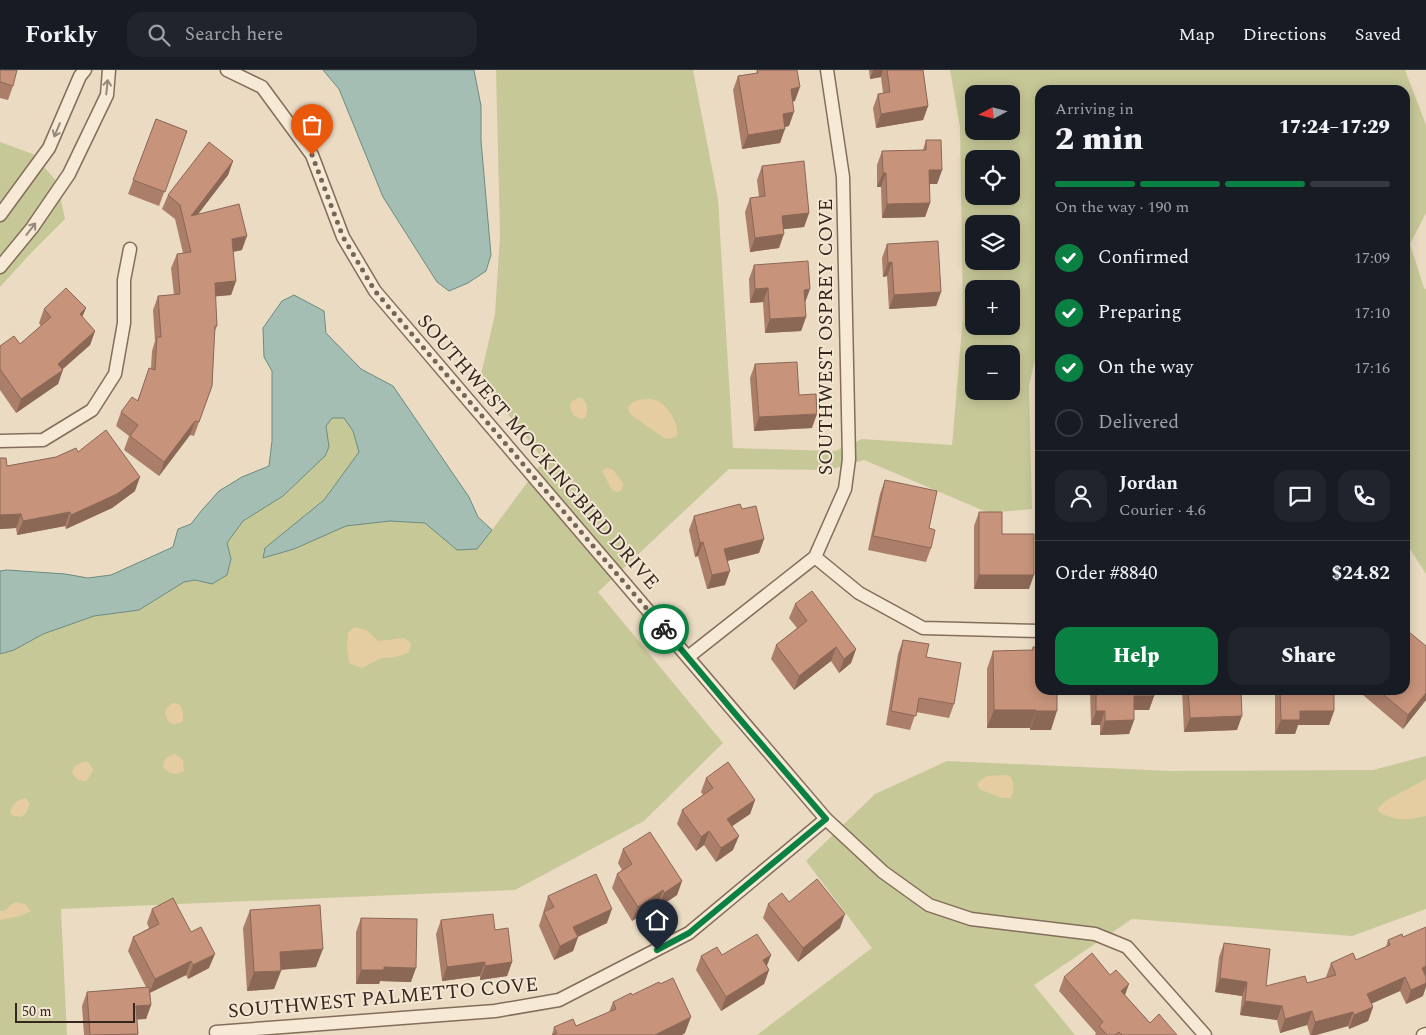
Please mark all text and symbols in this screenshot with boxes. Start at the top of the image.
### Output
search box [127,12,477,57]
text: Forkly [25,17,97,53]
text: Search here [185,20,283,49]
icon: search [145,21,173,49]
text: Map [1179,21,1215,48]
text: Directions [1243,21,1327,48]
text: Saved [1355,21,1401,48]
one-way arrow [103,79,112,95]
north arrow [965,85,1020,140]
map controls [965,85,1020,400]
text: Arriving in [1055,97,1134,121]
pin [291,104,333,155]
icon: bag [298,111,326,139]
text: 17:24–17:29 [1279,113,1390,142]
text: 2 min [1055,115,1143,164]
one-way arrow [51,122,61,137]
button: locate [965,150,1020,205]
text: On the way · 190 m [1055,195,1189,219]
street label: SOUTHWEST OSPREY COVE [811,198,841,476]
button: layers [965,215,1020,270]
one-way arrow [26,222,36,236]
text: Confirmed [1098,243,1189,272]
icon: check [1055,244,1083,272]
text: 17:09 [1354,246,1390,270]
button: + [965,280,1020,335]
text: Preparing [1098,298,1182,327]
icon: check [1055,299,1083,327]
text: 17:10 [1354,301,1390,325]
street label: SOUTHWEST MOCKINGBIRD DRIVE [410,308,666,596]
button: − [965,345,1020,400]
text: On the way [1098,353,1194,382]
icon: check [1055,354,1083,382]
text: 17:16 [1354,356,1390,380]
text: Delivered [1098,408,1179,437]
text: Jordan [1119,469,1178,498]
button: person [1055,470,1107,522]
button: chat [1274,470,1326,522]
button: phone [1338,470,1390,522]
text: Courier · 4.6 [1119,498,1206,522]
text: Order #8840 [1055,559,1158,588]
text: $24.82 [1332,559,1390,588]
courier [639,604,689,654]
icon: bike [650,615,678,643]
button: Help [1055,627,1218,685]
button: Share [1228,627,1390,685]
pin [636,899,678,950]
icon: home [643,906,671,934]
street label: SOUTHWEST PALMETTO COVE [227,969,539,1027]
scale bar [15,1000,135,1023]
text: 50 m [22,1001,52,1022]

